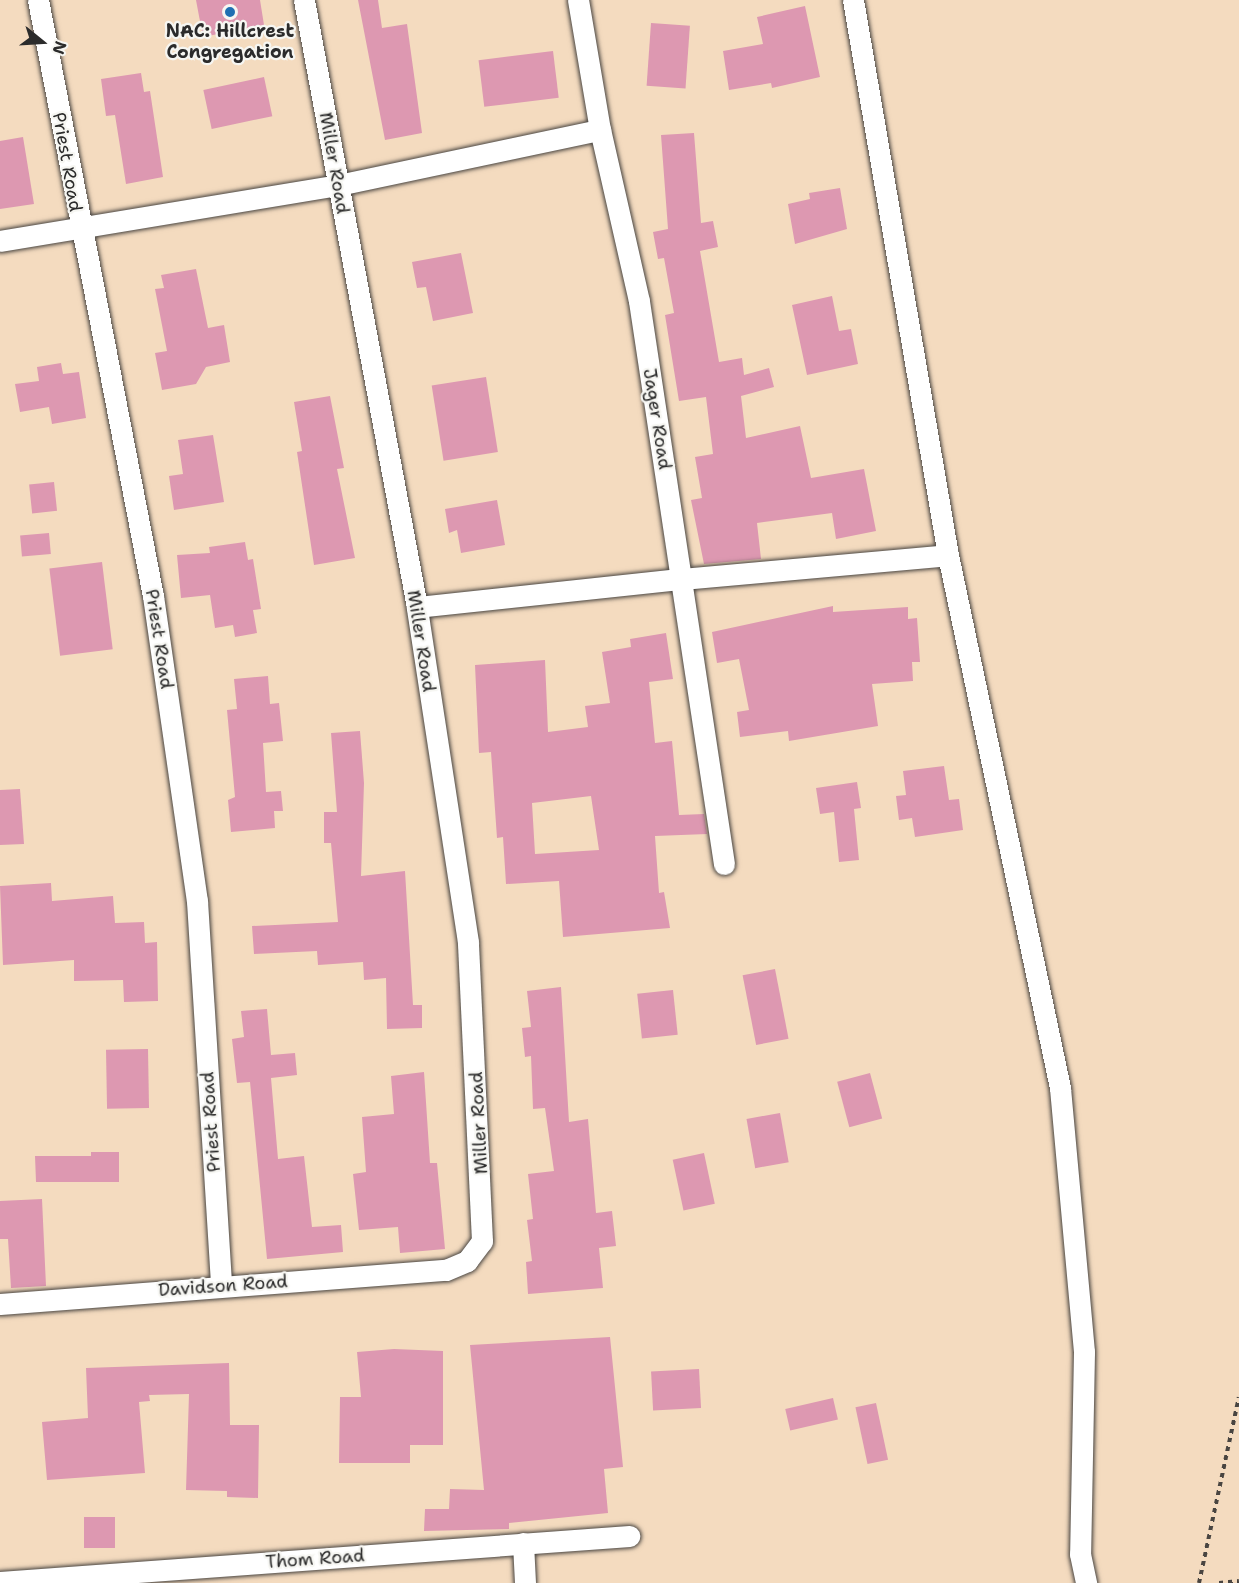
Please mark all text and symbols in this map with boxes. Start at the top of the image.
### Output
marker: NAC: Hillcrest Congregation [223,5,237,19]
north arrow [12,12,72,72]
place label: NAC: Hillcrest Congregation [166,21,294,63]
text: N [48,38,72,57]
street label: Priest Road [48,111,86,213]
street label: Miller Road [314,111,354,215]
street label: Jager Road [638,367,676,471]
street label: Priest Road [140,588,178,690]
street label: Miller Road [402,589,440,693]
street label: Priest Road [197,1071,225,1173]
street label: Miller Road [466,1071,492,1175]
street label: Davidson Road [158,1271,288,1301]
street label: Thom Road [265,1545,365,1573]

